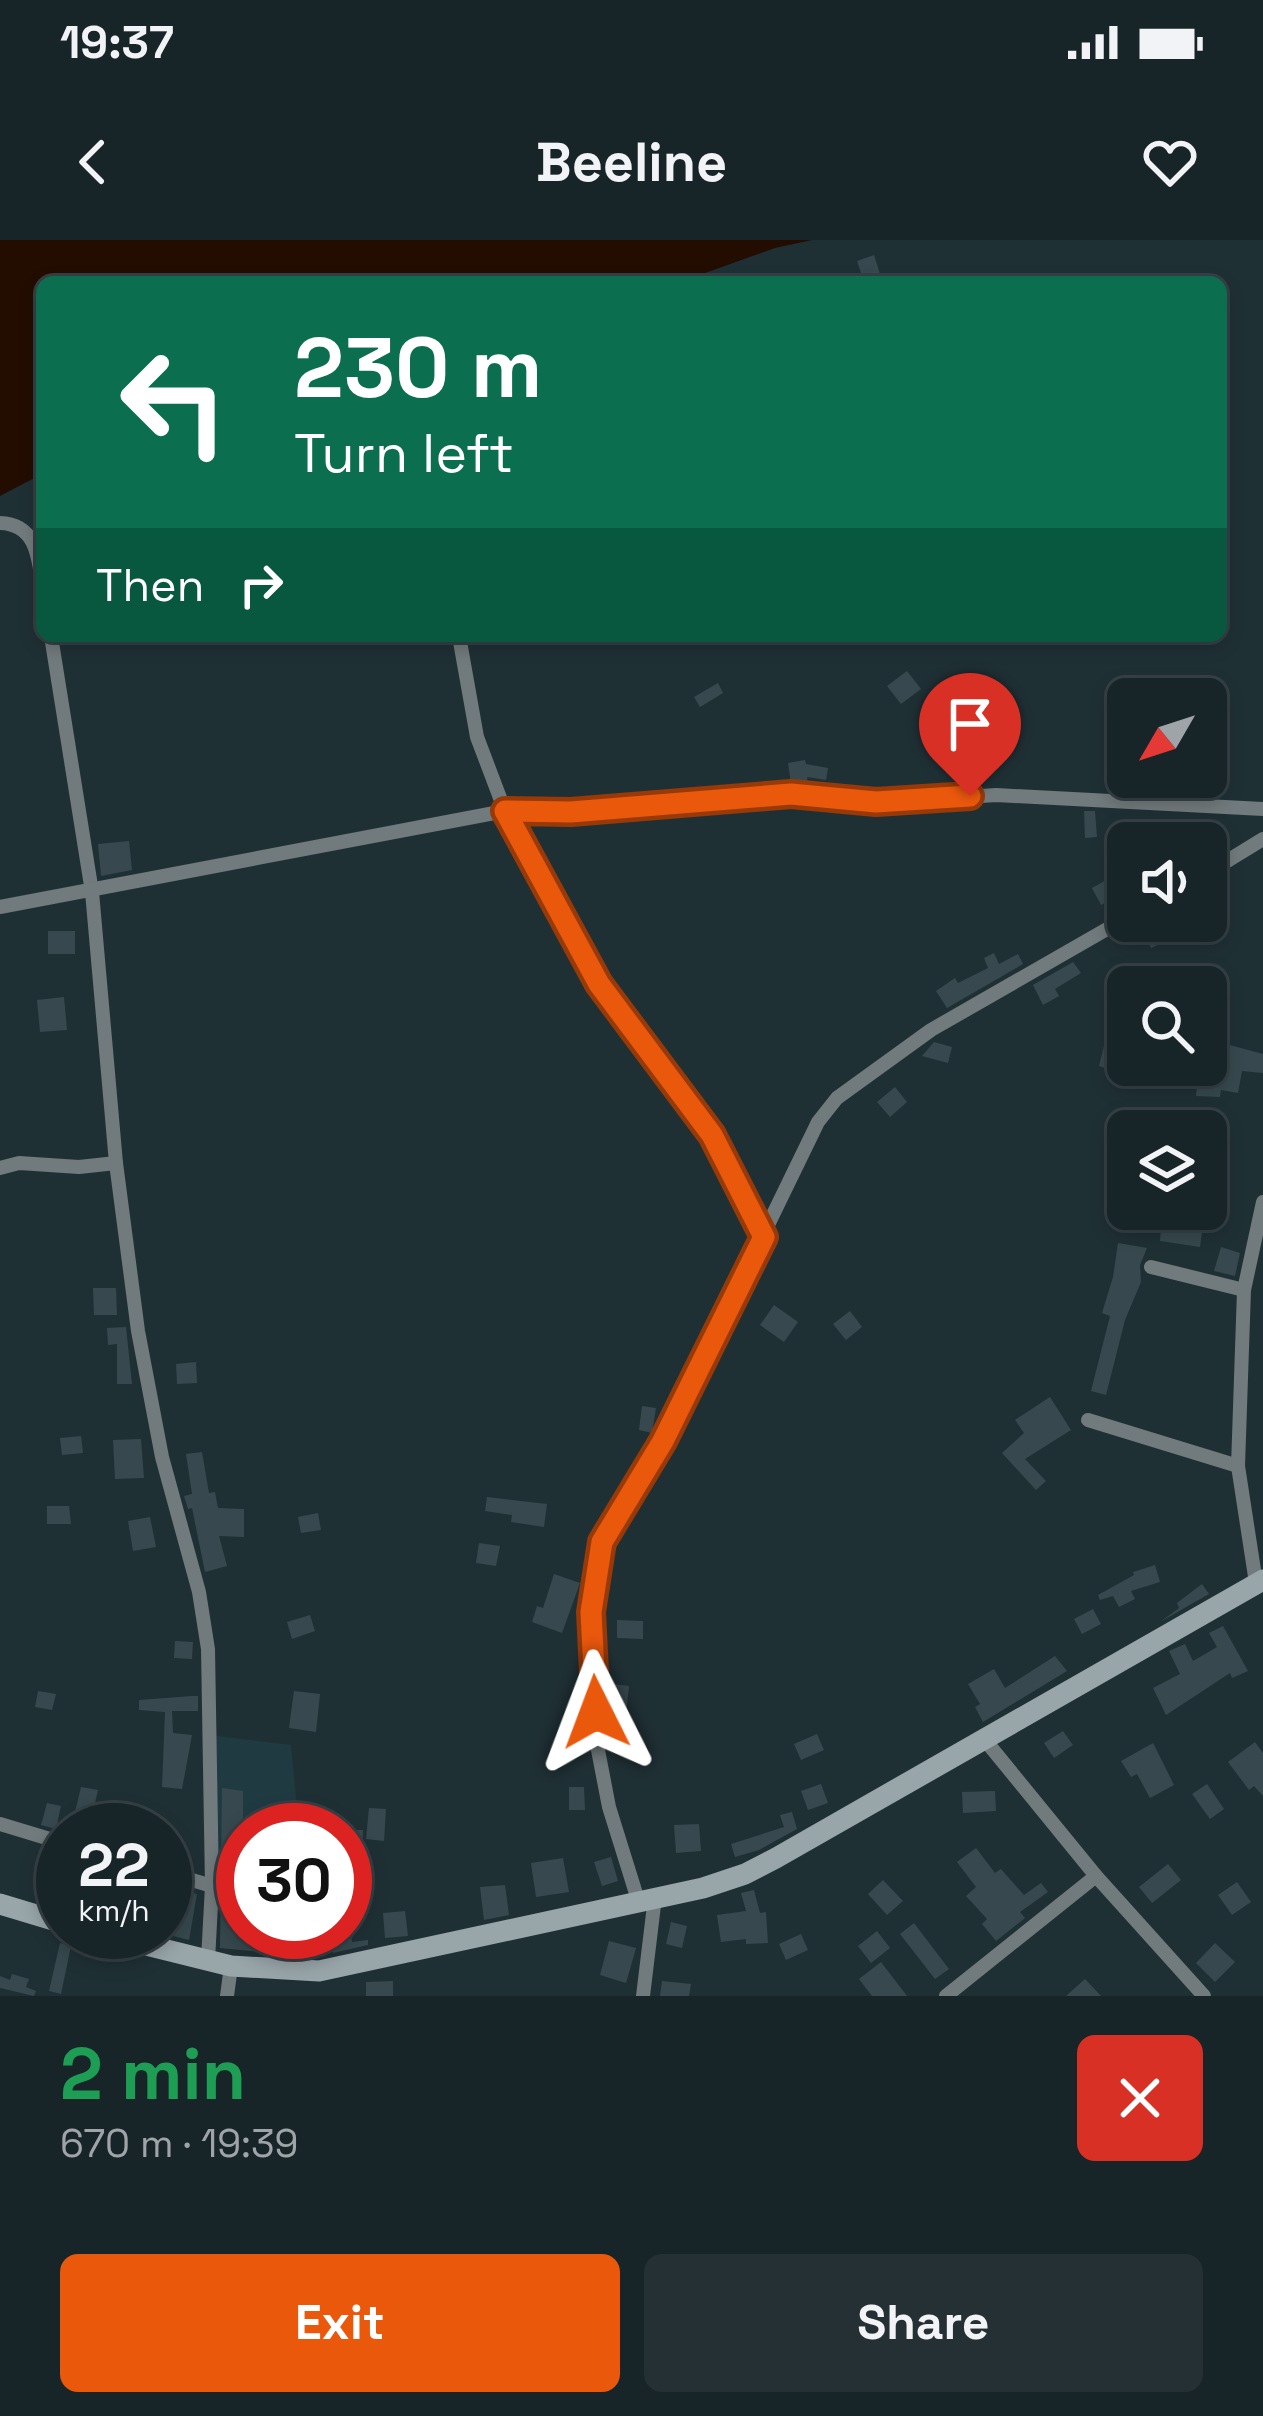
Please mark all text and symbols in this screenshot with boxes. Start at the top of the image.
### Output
text: 19:37 [60,14,174,71]
text: Beeline [536,128,727,197]
icon: back [60,129,126,195]
icon: heart [1137,129,1203,195]
text: 230 m [294,314,542,422]
icon: left [96,324,252,480]
text: Turn left [294,419,514,488]
icon: right [228,552,294,618]
text: Then [96,557,204,614]
pin [919,673,1021,796]
north arrow [1107,678,1227,798]
map controls [1107,678,1227,1230]
icon: arrive [937,691,1003,757]
button: sound [1107,822,1227,942]
button: search [1107,966,1227,1086]
button: layers [1107,1110,1227,1230]
position arrow [533,1649,659,1775]
speed limit sign: 30 [216,1803,372,1959]
text: 22 [78,1827,150,1904]
text: km/h [78,1891,150,1930]
text: 2 min [60,2028,246,2120]
button: close [1077,2035,1203,2161]
text: 670 m · 19:39 [60,2119,298,2168]
button: Exit [60,2254,620,2392]
button: Share [644,2254,1203,2392]

